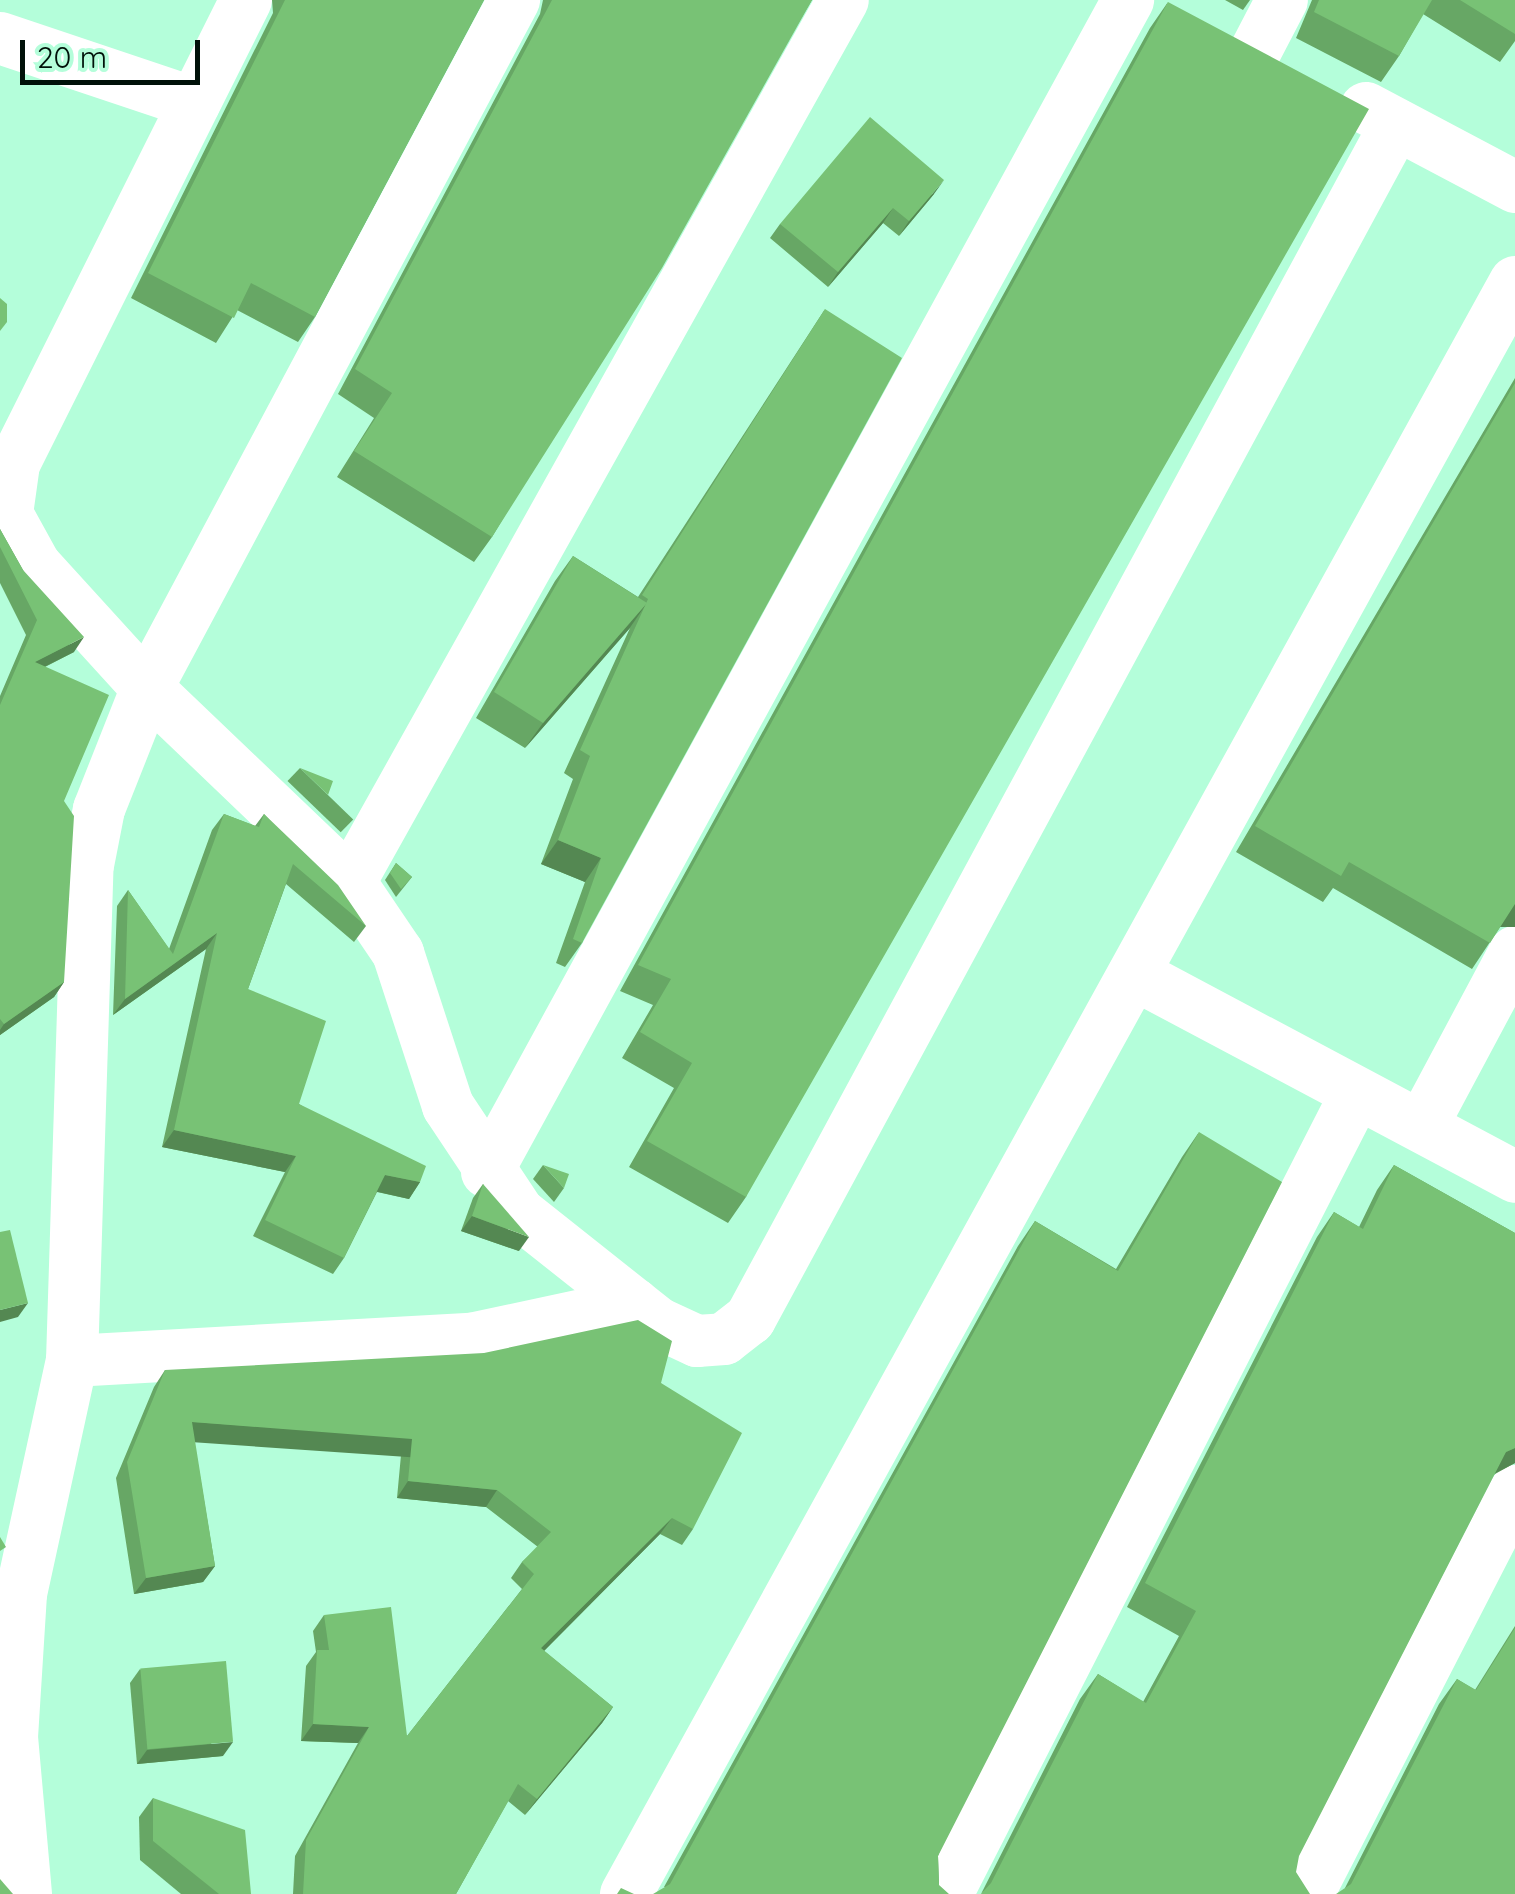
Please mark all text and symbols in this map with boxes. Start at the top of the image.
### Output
scale bar [25,20,205,82]
text: 20 m [37,38,107,76]

